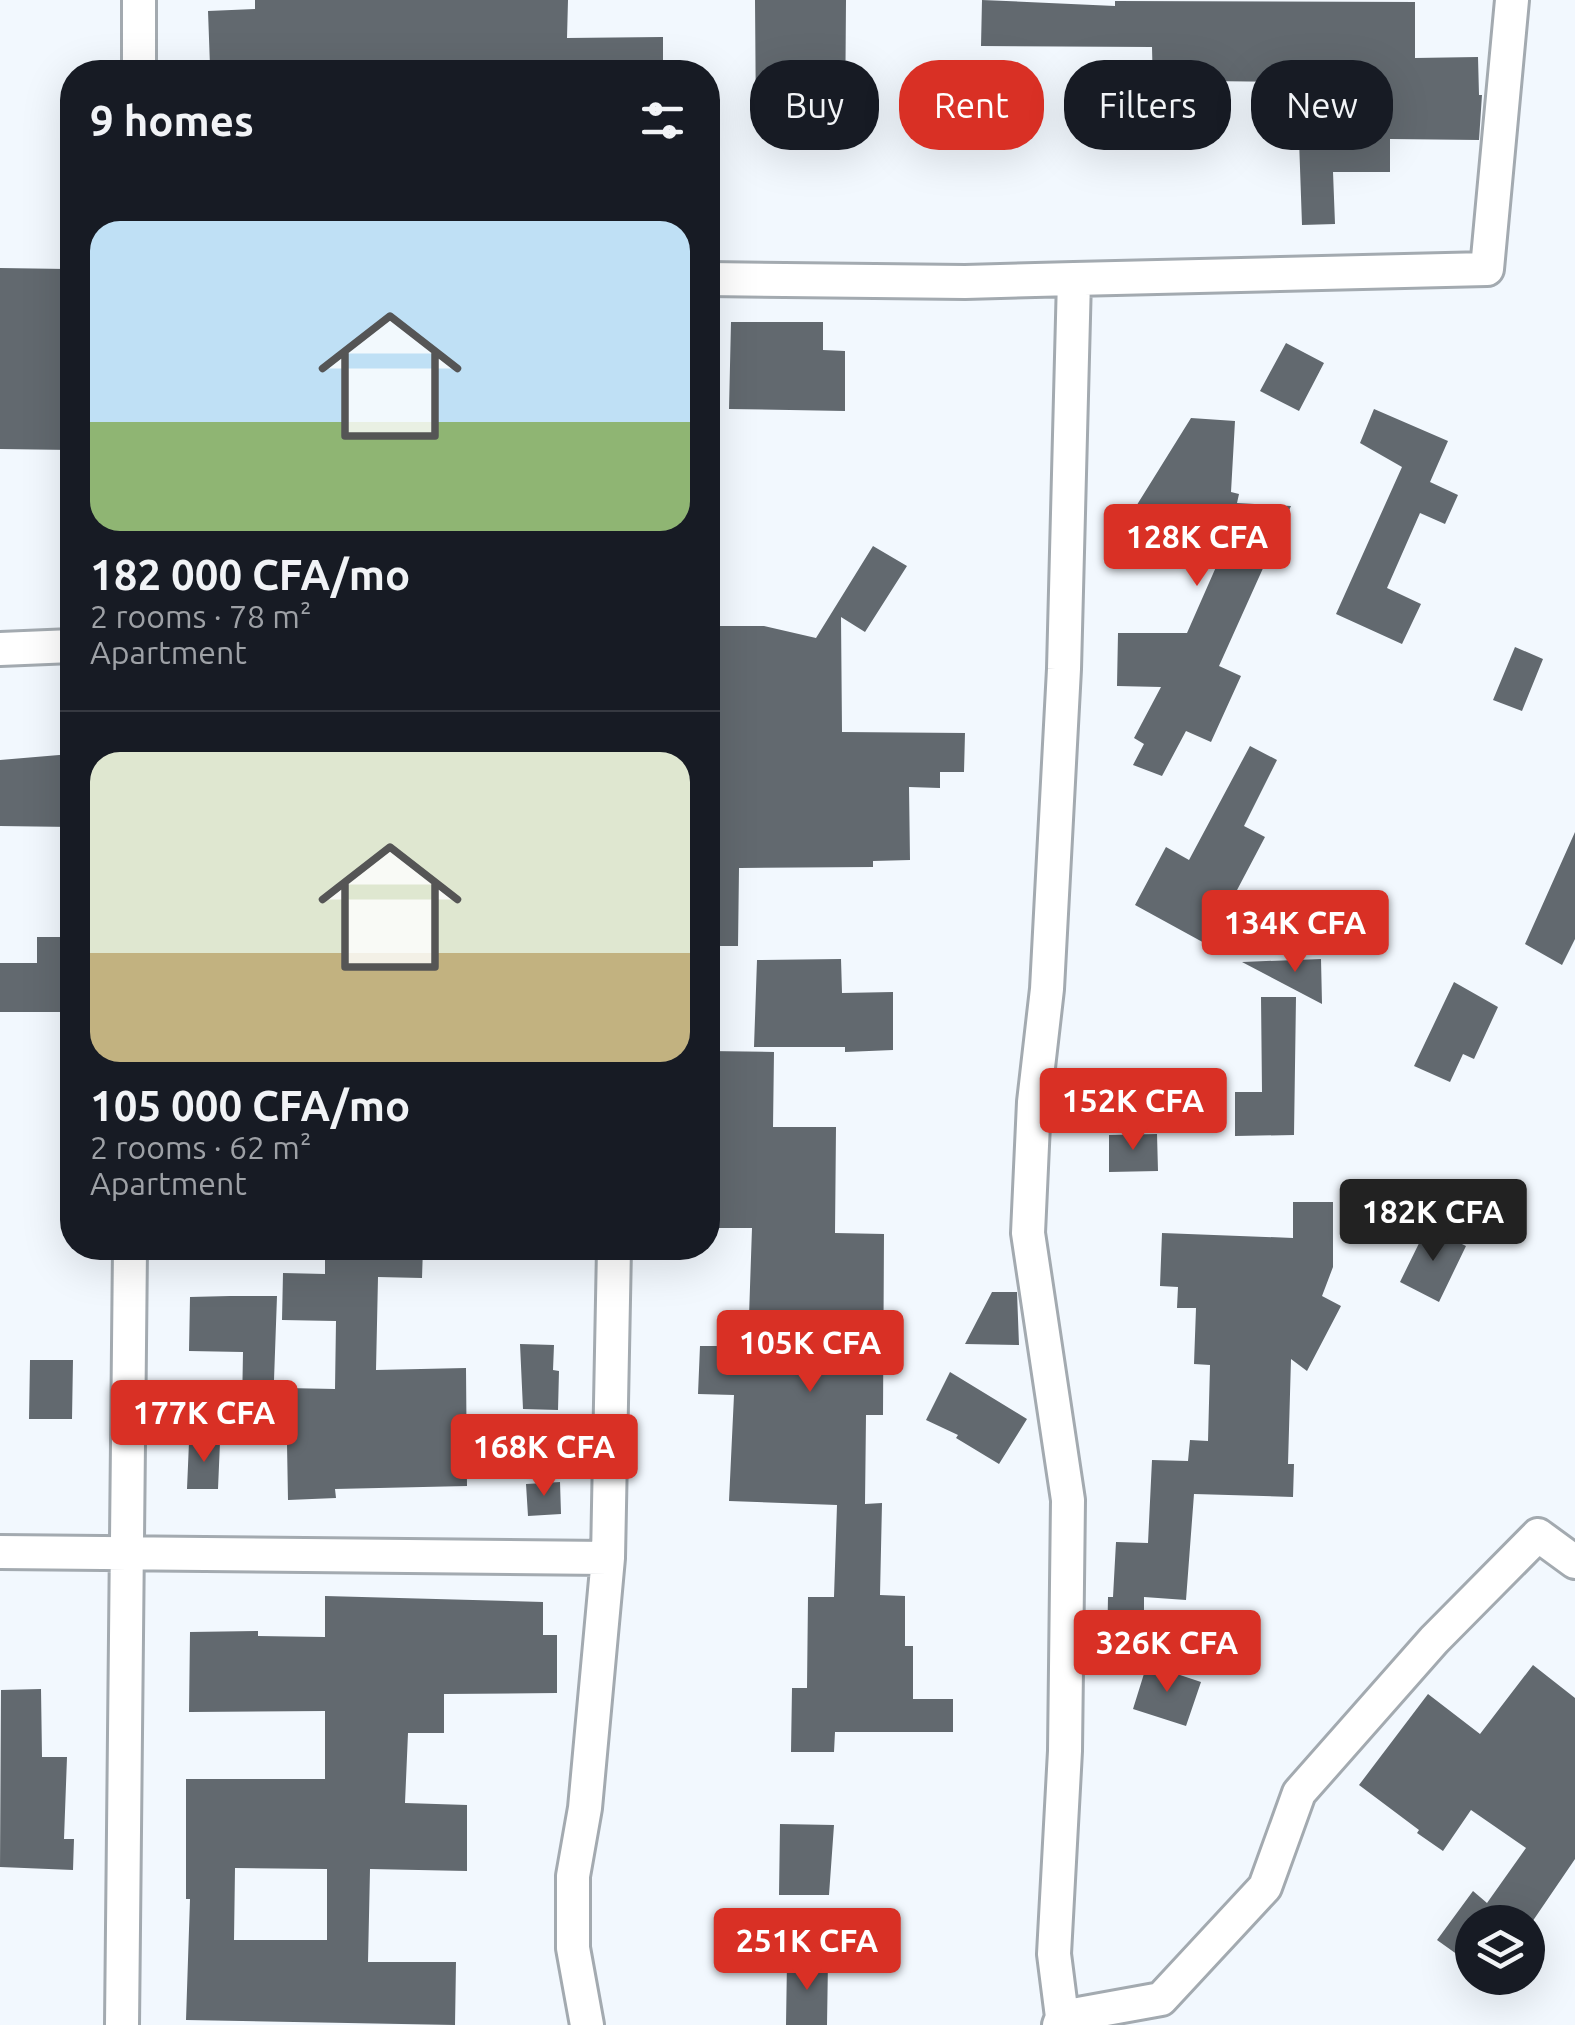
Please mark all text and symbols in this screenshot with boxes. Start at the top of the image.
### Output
chip: Buy [750,60,879,150]
chip: Rent [899,60,1044,150]
chip: Filters [1064,60,1231,150]
chip: New [1251,60,1393,150]
icon: filters [635,93,690,148]
text: 9 homes [90,97,254,144]
icon: home [300,286,480,466]
pin: 128K CFA [1094,504,1300,589]
text: 128K CFA [1126,518,1268,554]
text: 182 000 CFA/mo [90,551,410,598]
text: 2 rooms · 78 m² [90,598,311,634]
text: Apartment [90,634,247,670]
icon: home [300,817,480,997]
pin: 134K CFA [1192,890,1398,975]
text: 134K CFA [1224,904,1366,940]
pin: 152K CFA [1030,1068,1236,1153]
text: 105 000 CFA/mo [90,1082,410,1129]
text: 152K CFA [1062,1082,1204,1118]
text: 2 rooms · 62 m² [90,1129,311,1165]
text: Apartment [90,1165,247,1201]
pin: 182K CFA [1330,1179,1536,1264]
text: 182K CFA [1362,1193,1504,1229]
pin: 105K CFA [707,1310,913,1395]
text: 105K CFA [739,1324,881,1360]
pin: 177K CFA [101,1380,307,1465]
text: 177K CFA [133,1394,275,1430]
pin: 168K CFA [441,1414,647,1499]
text: 168K CFA [473,1428,615,1464]
pin: 326K CFA [1064,1610,1270,1695]
text: 326K CFA [1096,1624,1238,1660]
map controls [1455,1905,1545,1995]
button: layers [1455,1905,1545,1995]
pin: 251K CFA [704,1908,910,1993]
text: 251K CFA [736,1922,878,1958]

